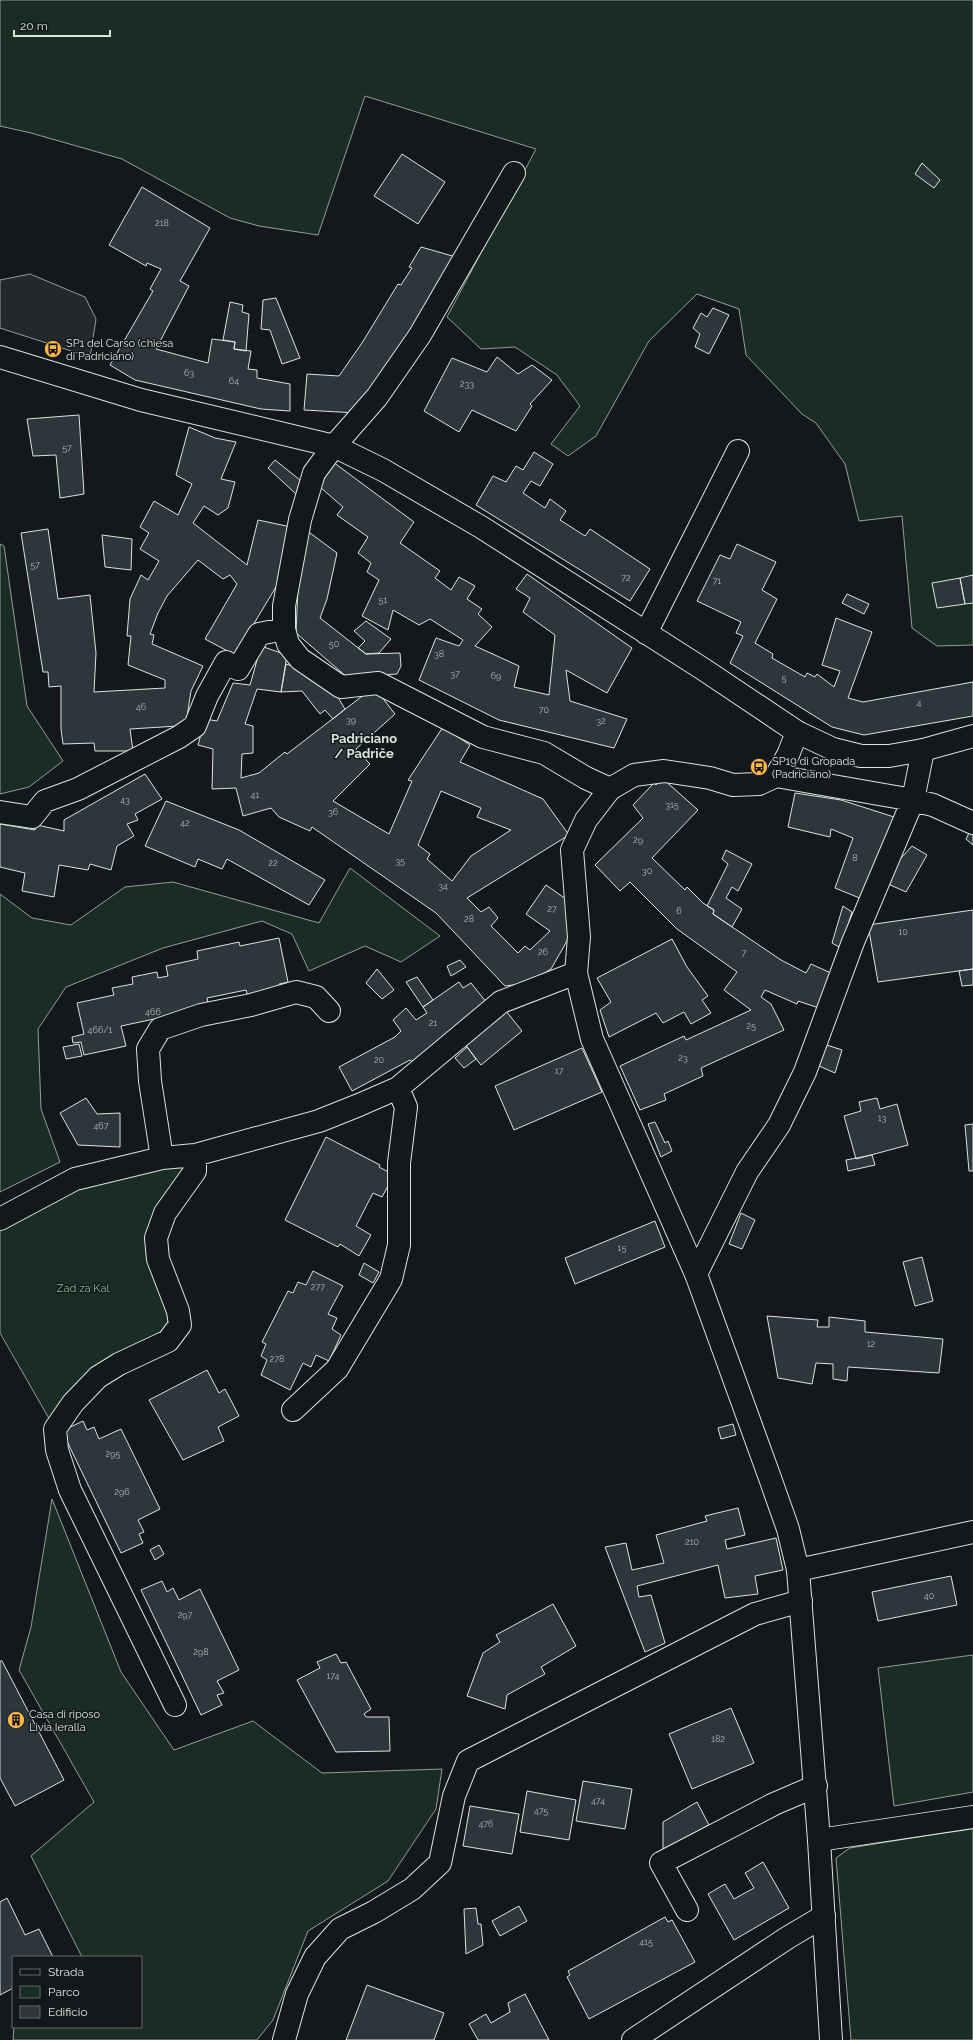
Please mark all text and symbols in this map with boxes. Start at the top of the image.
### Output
scale bar [14,12,110,38]
text: 20 m [20,19,48,33]
house number: 218 [155,218,169,228]
place label: SP1 del Carso (chiesa di Padriciano) [66,337,173,363]
bus stop icon: SP1 del Carso (chiesa di Padriciano) [43,339,63,359]
house number: 63 [184,368,194,378]
house number: 64 [229,376,239,386]
house number: 233 [460,379,474,389]
house number: 57 [62,443,72,453]
house number: 57 [30,560,40,570]
house number: 72 [621,573,631,583]
house number: 71 [713,576,721,586]
house number: 51 [379,595,388,605]
house number: 50 [329,639,340,649]
house number: 38 [434,649,444,659]
house number: 37 [450,669,460,679]
house number: 69 [491,671,501,681]
house number: 5 [782,673,787,683]
house number: 4 [917,698,922,708]
house number: 46 [136,702,147,712]
house number: 70 [539,705,550,715]
house number: 39 [346,715,356,725]
house number: 32 [596,716,606,726]
district label: Padriciano / Padriče [331,731,397,761]
place label: SP19 di Gropada (Padriciano) [772,755,855,781]
bus stop icon: SP19 di Gropada (Padriciano) [749,757,769,777]
house number: 41 [251,790,260,800]
house number: 43 [120,795,130,805]
house number: 315 [665,800,679,810]
house number: 36 [328,807,339,817]
house number: 42 [180,818,190,828]
house number: 29 [633,835,643,845]
house number: 8 [852,853,858,863]
house number: 35 [395,856,405,866]
house number: 22 [268,858,278,868]
house number: 30 [642,866,653,876]
house number: 34 [438,881,448,891]
house number: 27 [547,904,557,914]
house number: 6 [676,906,682,916]
house number: 28 [464,914,474,924]
house number: 10 [898,927,908,937]
house number: 26 [538,947,549,957]
house number: 7 [742,948,747,958]
house number: 466 [145,1007,161,1017]
house number: 21 [429,1018,437,1028]
house number: 25 [746,1021,756,1031]
house number: 466/1 [88,1025,113,1035]
house number: 23 [678,1053,688,1063]
house number: 20 [374,1055,385,1065]
house number: 17 [555,1066,563,1076]
house number: 13 [878,1113,887,1123]
house number: 467 [93,1121,109,1131]
house number: 15 [618,1243,626,1253]
park label: Zad za Kal [57,1282,109,1295]
house number: 277 [311,1282,325,1292]
house number: 12 [867,1339,876,1349]
house number: 278 [270,1354,284,1364]
house number: 295 [106,1449,121,1459]
house number: 296 [114,1487,130,1497]
house number: 210 [685,1537,700,1547]
house number: 40 [924,1591,935,1601]
house number: 297 [178,1610,193,1620]
house number: 298 [193,1647,209,1657]
house number: 174 [326,1671,340,1681]
place label: Casa di riposo Livia Ieralla [29,1708,101,1734]
building icon: Casa di riposo Livia Ieralla [6,1710,26,1730]
house number: 182 [711,1734,725,1744]
house number: 474 [591,1796,605,1806]
house number: 475 [534,1806,548,1816]
house number: 476 [478,1819,494,1829]
house number: 415 [639,1937,653,1947]
legend [12,1956,142,2028]
text: Strada [48,1965,84,1979]
text: Parco [48,1985,80,1999]
text: Edificio [48,2005,88,2019]

